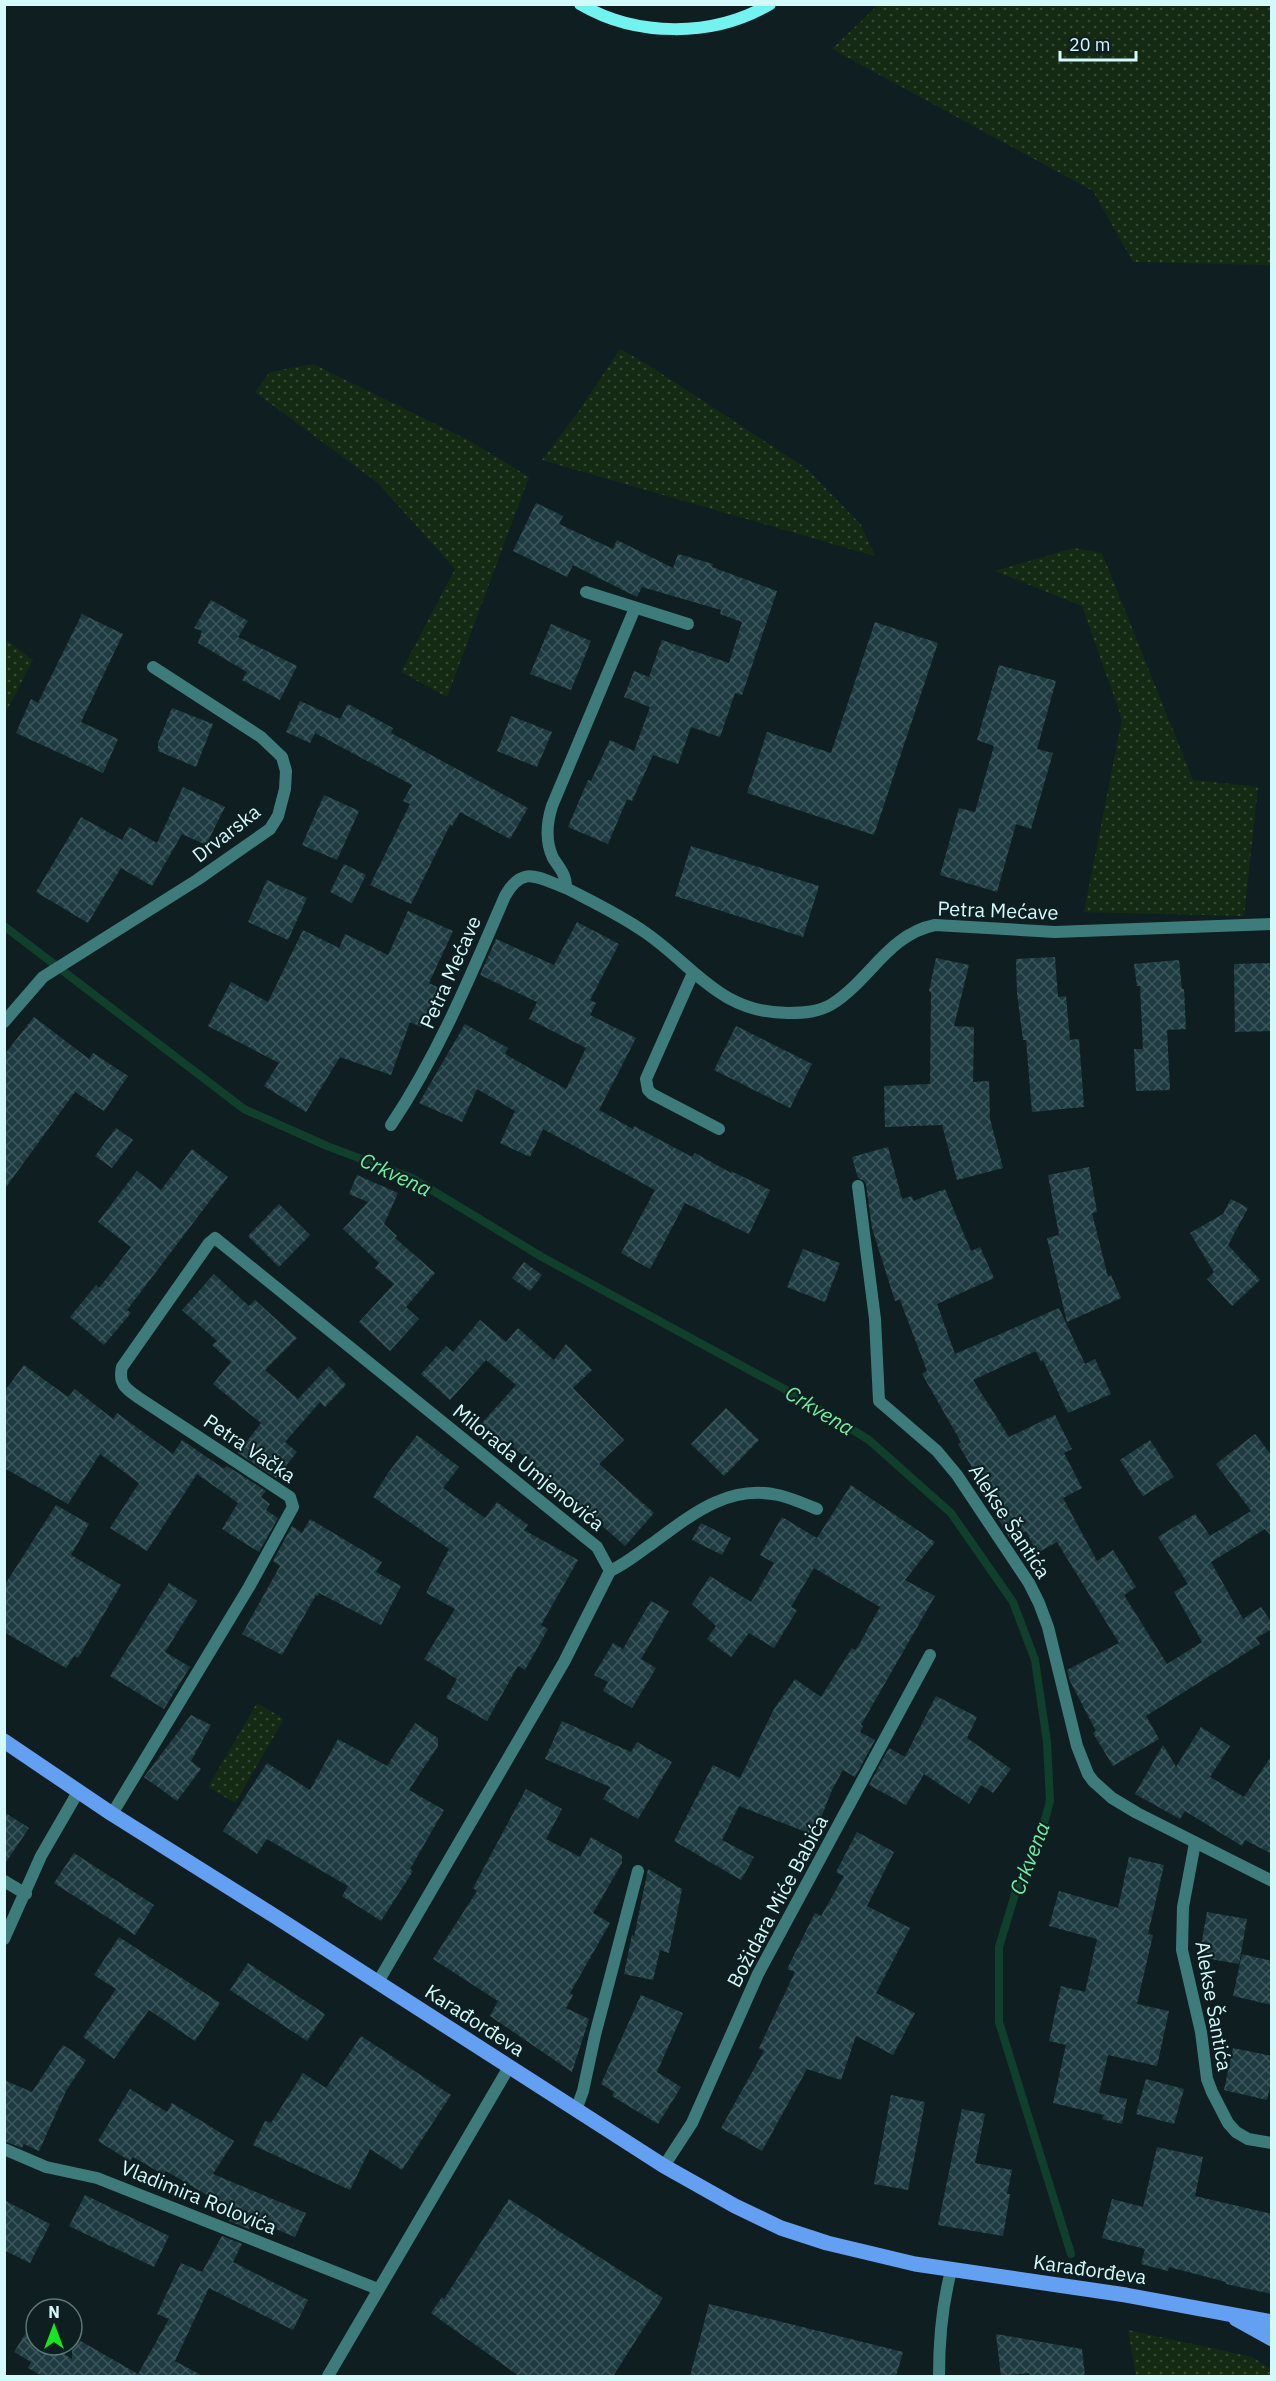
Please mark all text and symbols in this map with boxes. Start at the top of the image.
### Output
scale bar [1060,24,1136,62]
text: 20 m [1069,33,1111,56]
street label: Drvarska [186,798,266,868]
street label: Petra Mećave [937,894,1059,926]
street label: Petra Mećave [413,911,487,1033]
water label: Crkvena [356,1145,436,1203]
water label: Crkvena [780,1378,860,1442]
street label: Milorada Umjenovića [448,1397,611,1537]
street label: Petra Vačka [199,1407,302,1489]
street label: Alekse Šantića [963,1459,1057,1584]
street label: Božidara Miće Babića [720,1810,834,1992]
water label: Crkvena [1002,1818,1056,1898]
street label: Alekse Šantića [1189,1939,1239,2073]
street label: Karađorđeva [420,1978,530,2063]
street label: Vladimira Rolovića [117,2153,281,2241]
street label: Karađorđeva [1032,2248,1149,2290]
north arrow [24,2297,84,2357]
text: N [48,2302,60,2322]

